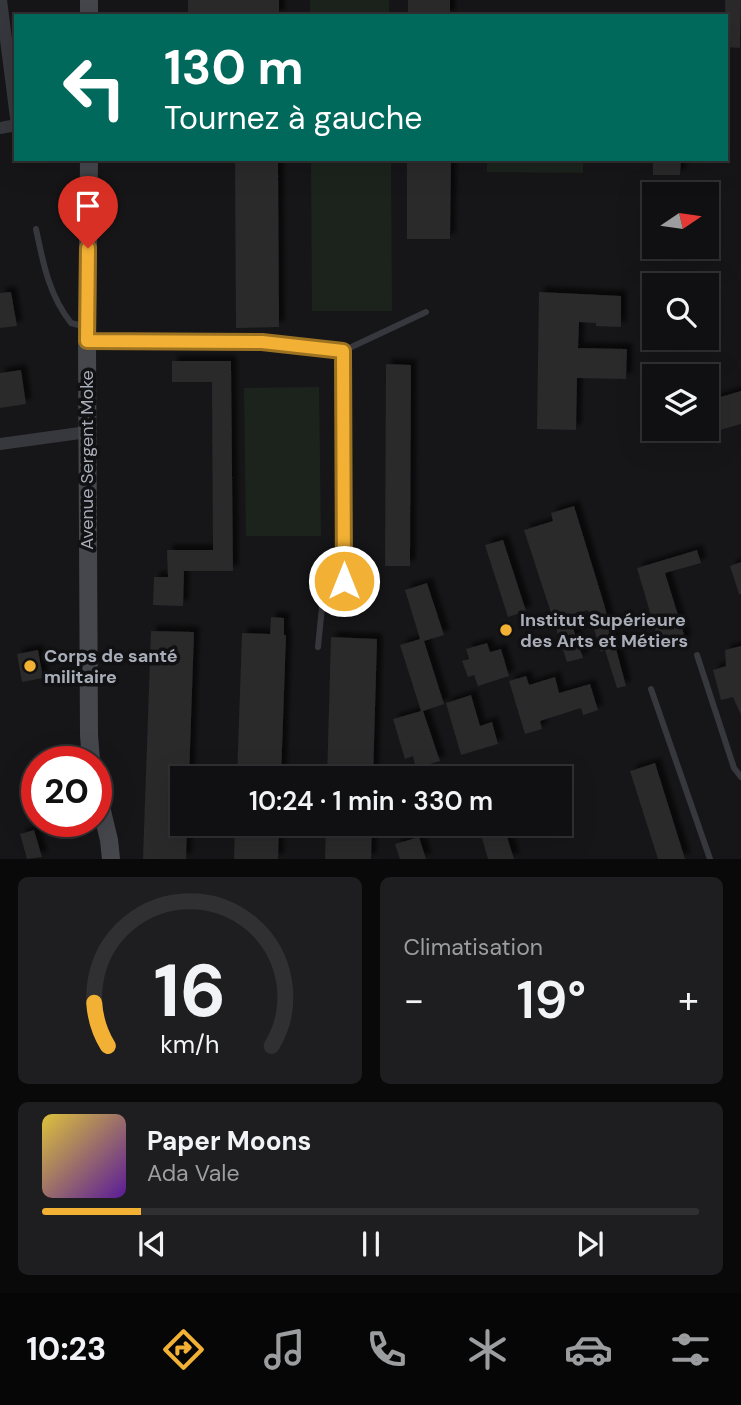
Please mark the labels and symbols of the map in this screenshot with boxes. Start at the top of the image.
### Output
pin [58,176,118,248]
north arrow [642,182,719,259]
street label: Avenue Sergent Moke [75,370,99,550]
position arrow [307,544,381,618]
place label: Institut Supérieure des Arts et Métiers [520,608,688,653]
marker: Institut Supérieure des Arts et Métiers [498,622,514,638]
place label: Corps de santé militaire [44,644,178,689]
marker: Corps de santé militaire [22,658,38,674]
speed limit sign: 20 [21,746,112,837]

